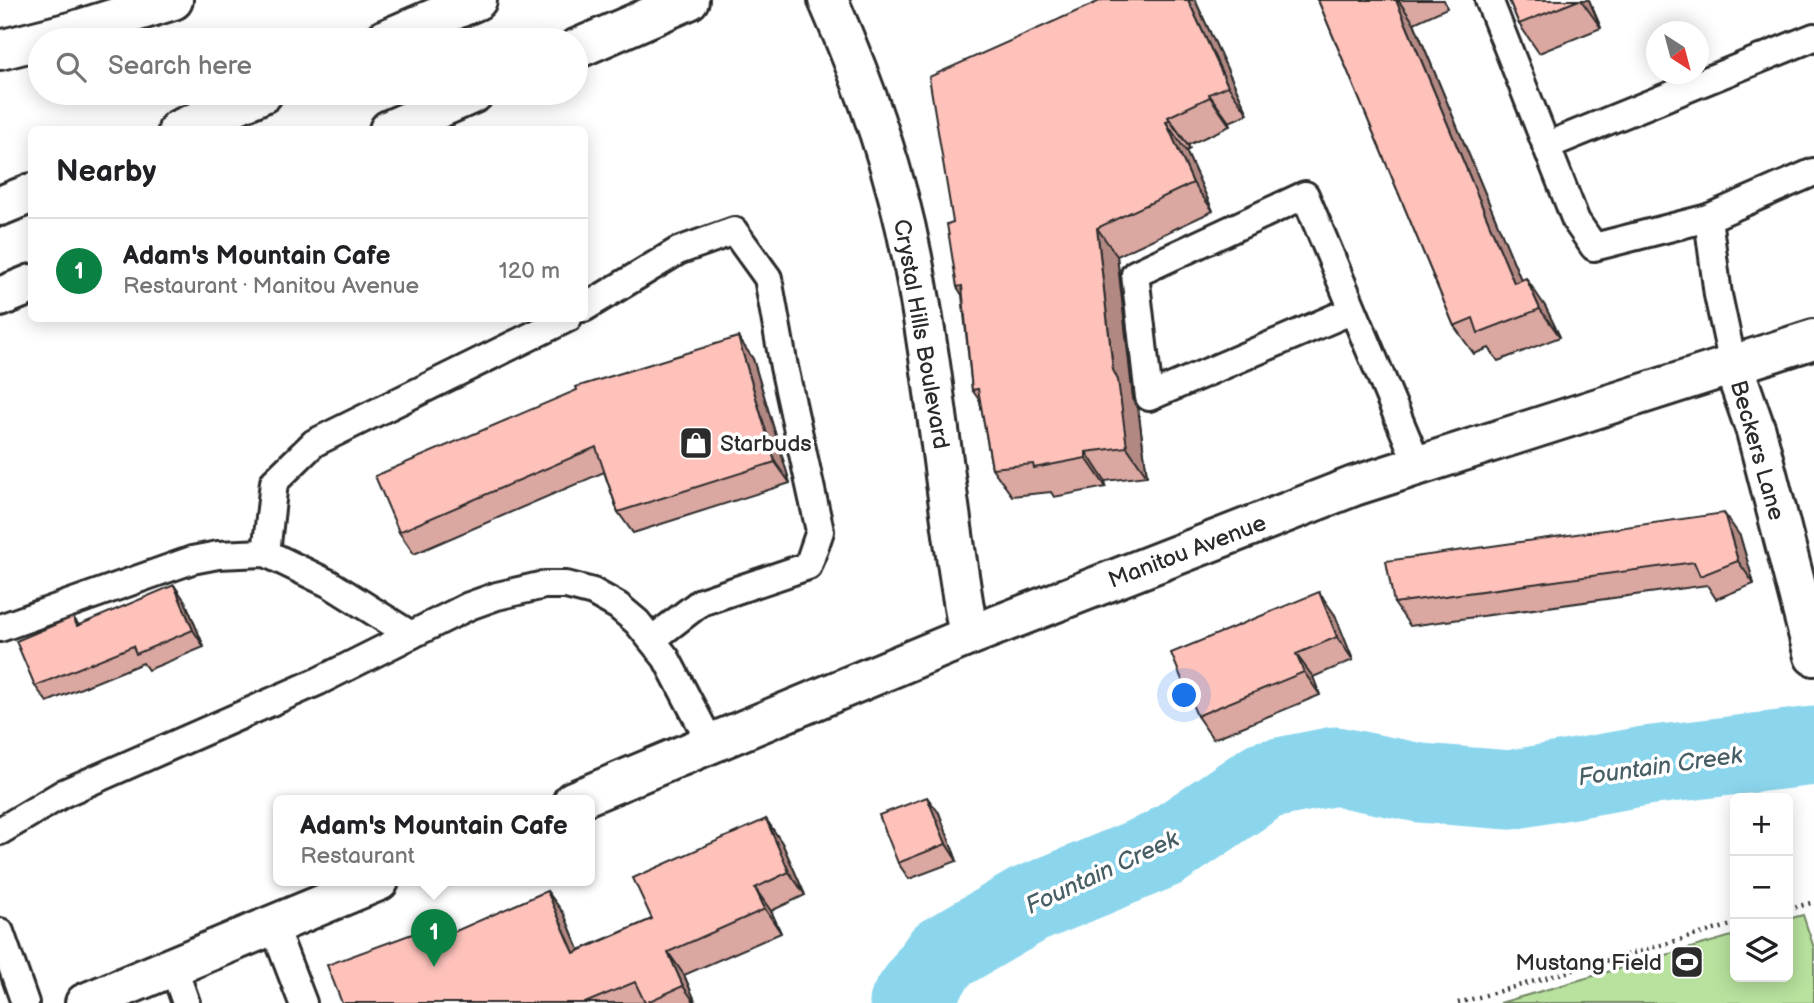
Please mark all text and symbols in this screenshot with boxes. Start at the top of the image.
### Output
north arrow [1646,21,1709,84]
search box [28,28,588,105]
icon: search [52,48,90,86]
text: Search here [108,51,252,82]
text: Nearby [56,154,156,190]
street label: Crystal Hills Boulevard [887,217,955,451]
text: Adam's Mountain Cafe [123,241,391,272]
text: 1 [74,257,84,285]
text: 120 m [499,257,560,285]
text: Restaurant · Manitou Avenue [123,272,419,300]
street label: Beckers Lane [1724,377,1790,523]
shop icon: Starbuds [677,424,715,462]
place label: Starbuds [720,430,812,458]
street label: Manitou Avenue [1105,509,1270,595]
your location [1167,678,1201,712]
water label: Fountain Creek [1576,740,1745,792]
map controls [1730,793,1793,982]
button: + [1730,793,1793,856]
popup [273,795,595,886]
text: Adam's Mountain Cafe [300,811,568,842]
water label: Fountain Creek [1021,824,1184,921]
text: Restaurant [300,842,415,870]
button: − [1730,856,1793,919]
pin: 1 [411,909,457,967]
button: layers [1730,919,1793,982]
sports icon: Mustang Field [1668,943,1706,981]
place label: Mustang Field [1515,949,1662,977]

